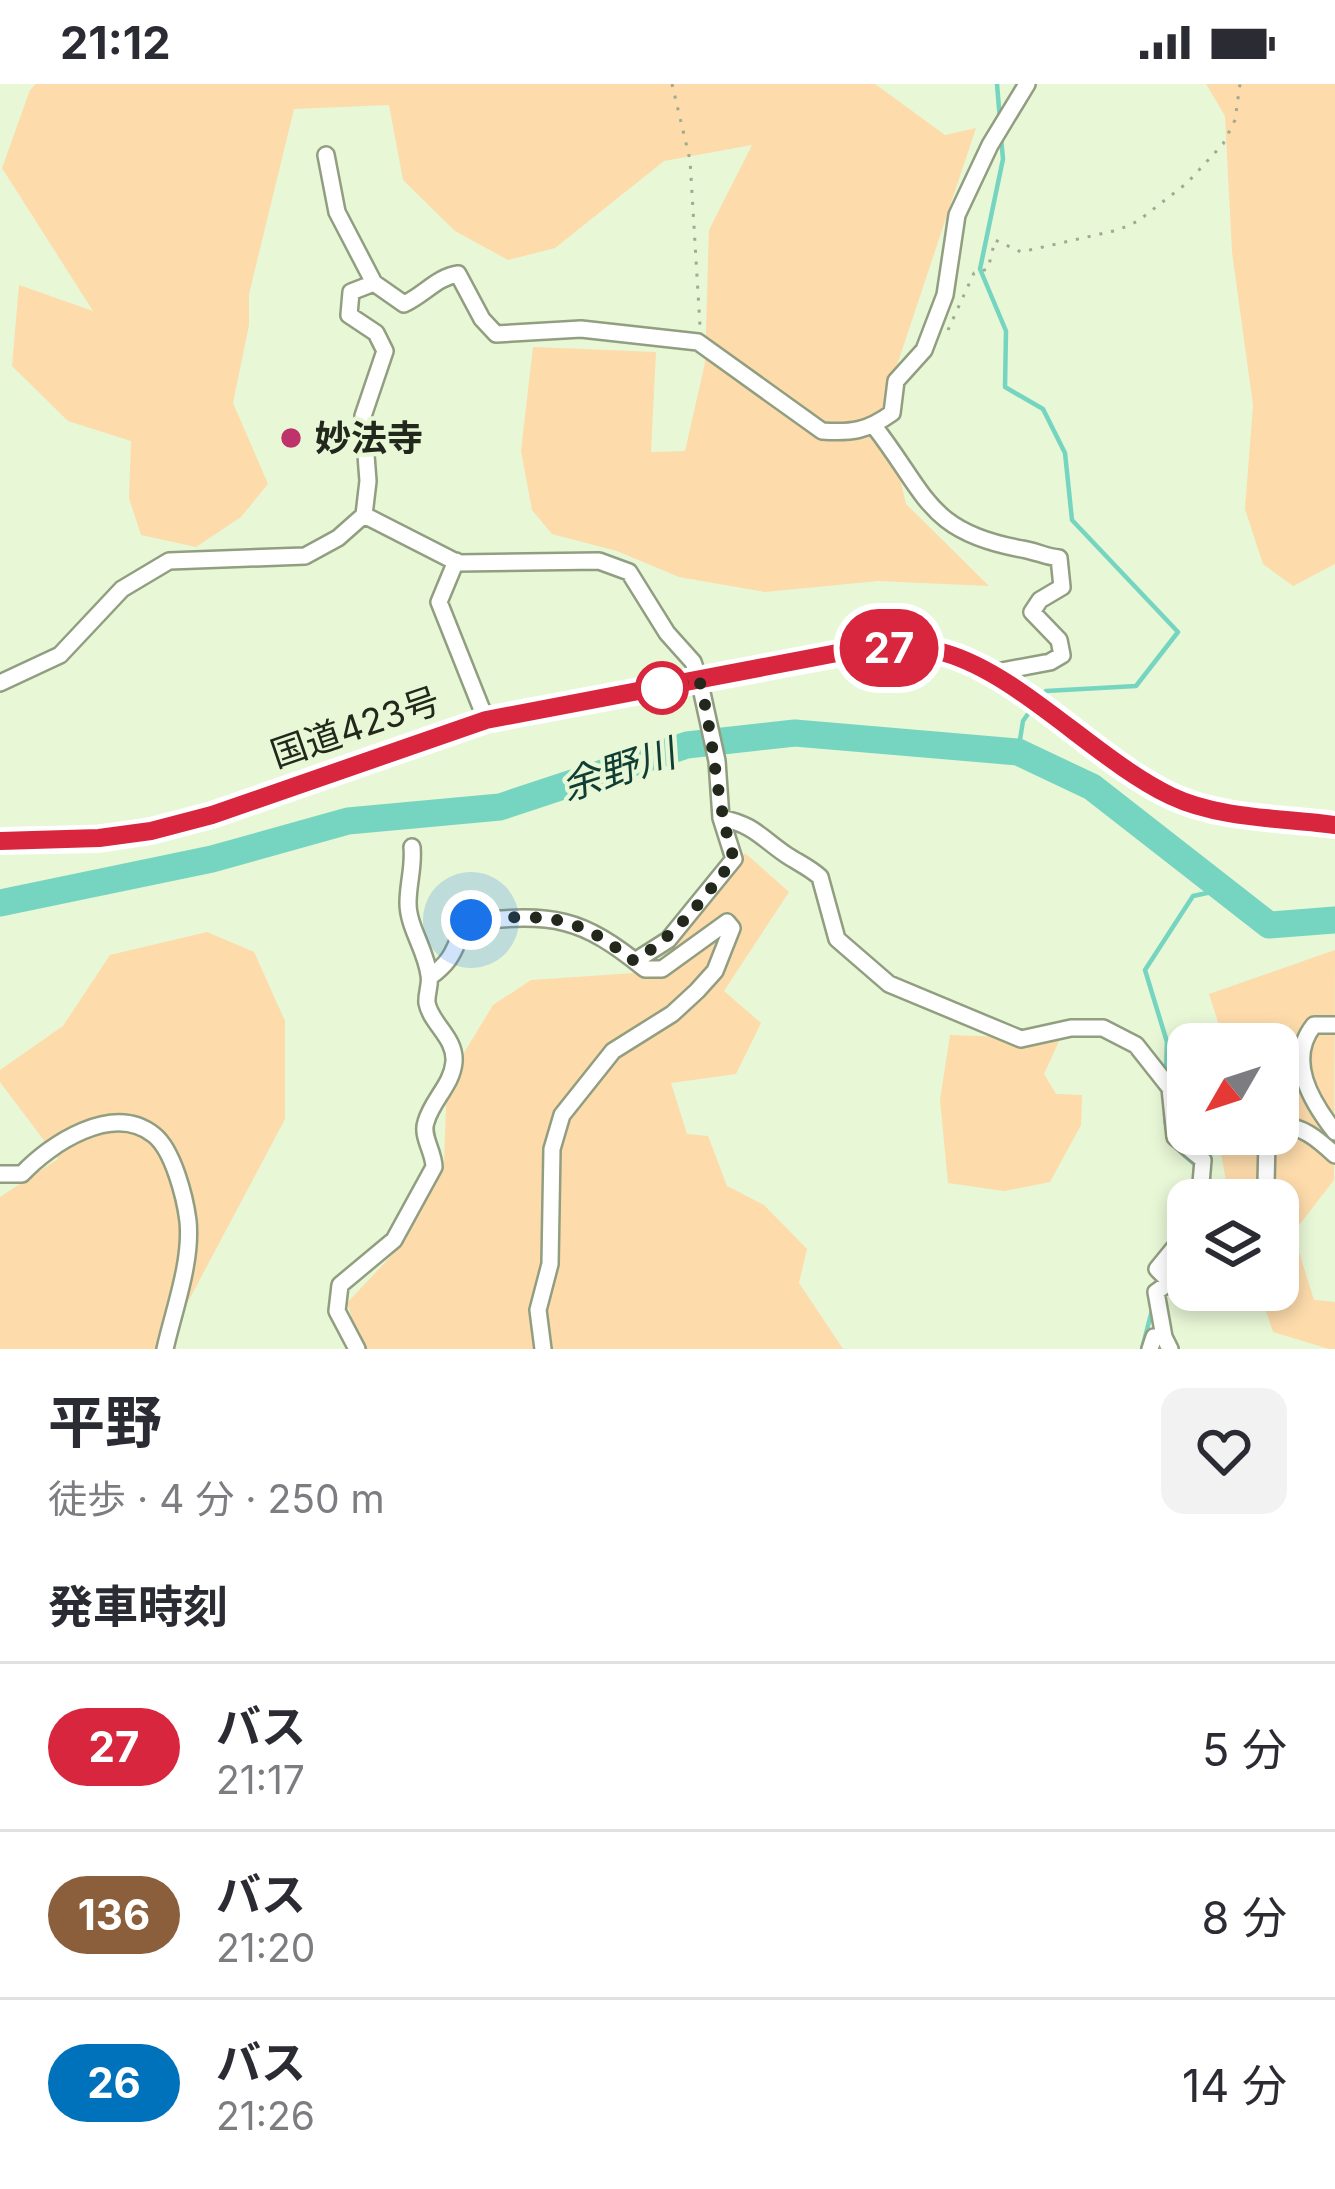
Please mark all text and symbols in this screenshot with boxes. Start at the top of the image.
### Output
text: 21:12 [60,15,171,70]
place label: 妙法寺 [315,416,423,460]
marker: 妙法寺 [278,425,304,451]
line badge: 27 [835,609,943,687]
text: 27 [864,622,914,673]
unlabelled marker [637,663,687,713]
street label: 国道423号 [265,678,445,776]
water label: 余野川 [555,727,685,809]
your location [441,890,501,950]
north arrow [1167,1023,1299,1155]
map controls [1167,1023,1299,1311]
button: layers [1167,1179,1299,1311]
text: 平野 [48,1388,162,1457]
button: heart [1161,1388,1287,1514]
text: 徒歩 · 4 分 · 250 m [48,1475,385,1522]
text: 発車時刻 [48,1579,228,1634]
text: バス [216,1699,306,1754]
text: 27 [89,1721,139,1772]
text: 5 分 [1202,1722,1287,1777]
text: 21:17 [216,1756,305,1803]
text: バス [216,1867,306,1922]
text: 136 [78,1889,150,1940]
text: 8 分 [1202,1890,1287,1945]
text: 21:20 [216,1924,315,1971]
text: バス [216,2035,306,2090]
text: 26 [87,2057,141,2108]
text: 14 分 [1182,2058,1287,2113]
text: 21:26 [216,2092,315,2139]

